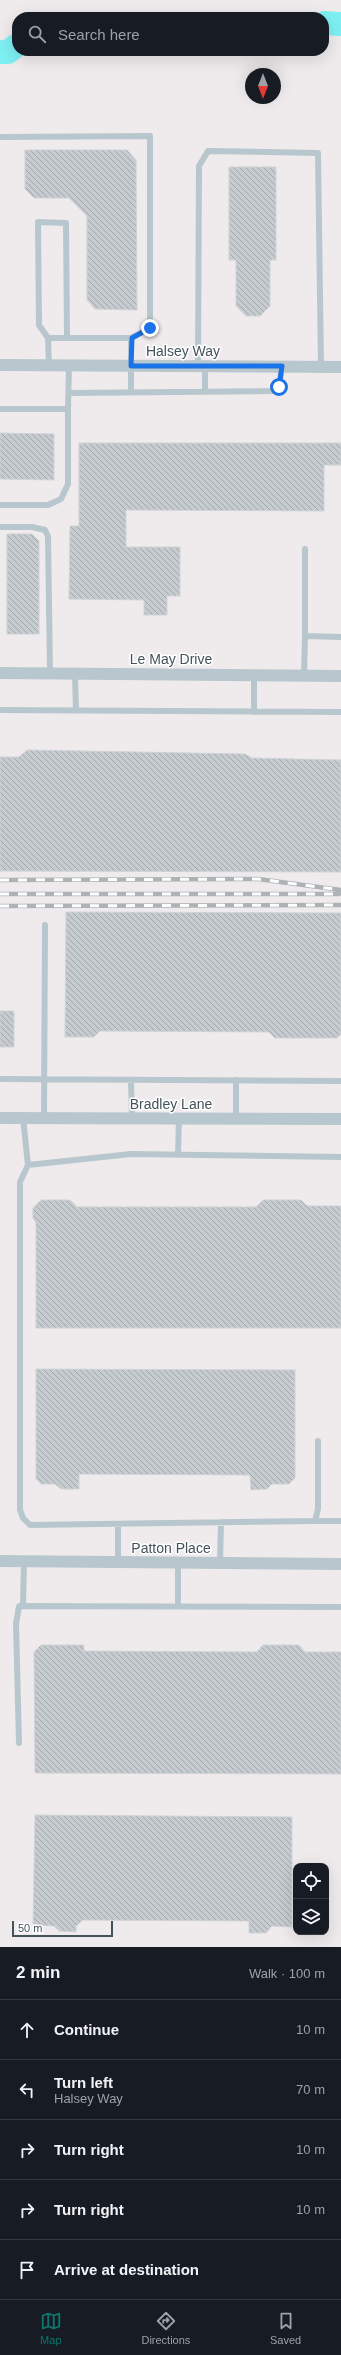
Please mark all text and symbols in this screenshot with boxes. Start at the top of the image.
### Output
search box [12,12,329,56]
icon: search [26,23,48,45]
text: Search here [58,26,140,43]
north arrow [245,68,281,104]
route end [141,319,159,337]
street label: Halsey Way [146,343,220,359]
route start [270,378,288,396]
street label: Le May Drive [130,651,212,667]
street label: Bradley Lane [130,1096,212,1112]
street label: Patton Place [131,1540,211,1556]
map controls [293,1863,329,1935]
button: locate [293,1863,329,1899]
button: layers [293,1899,329,1935]
scale bar [12,1919,113,1938]
text: 50 m [18,1922,42,1934]
text: 2 min [16,1963,60,1982]
text: Walk · 100 m [249,1966,325,1981]
icon: ahead [16,2019,38,2041]
text: Continue [54,2021,119,2038]
text: 10 m [296,2022,325,2037]
text: Turn left [54,2074,113,2091]
icon: left [16,2079,38,2101]
text: 70 m [296,2082,325,2097]
text: Halsey Way [54,2091,123,2106]
icon: right [16,2139,38,2161]
text: Turn right [54,2141,124,2158]
text: 10 m [296,2142,325,2157]
icon: right [16,2199,38,2221]
text: Turn right [54,2201,124,2218]
text: 10 m [296,2202,325,2217]
icon: arrive [16,2259,38,2281]
text: Arrive at destination [54,2261,199,2278]
tab: Map [40,2310,62,2346]
tab: Directions [141,2310,190,2346]
tab: Saved [270,2310,301,2346]

